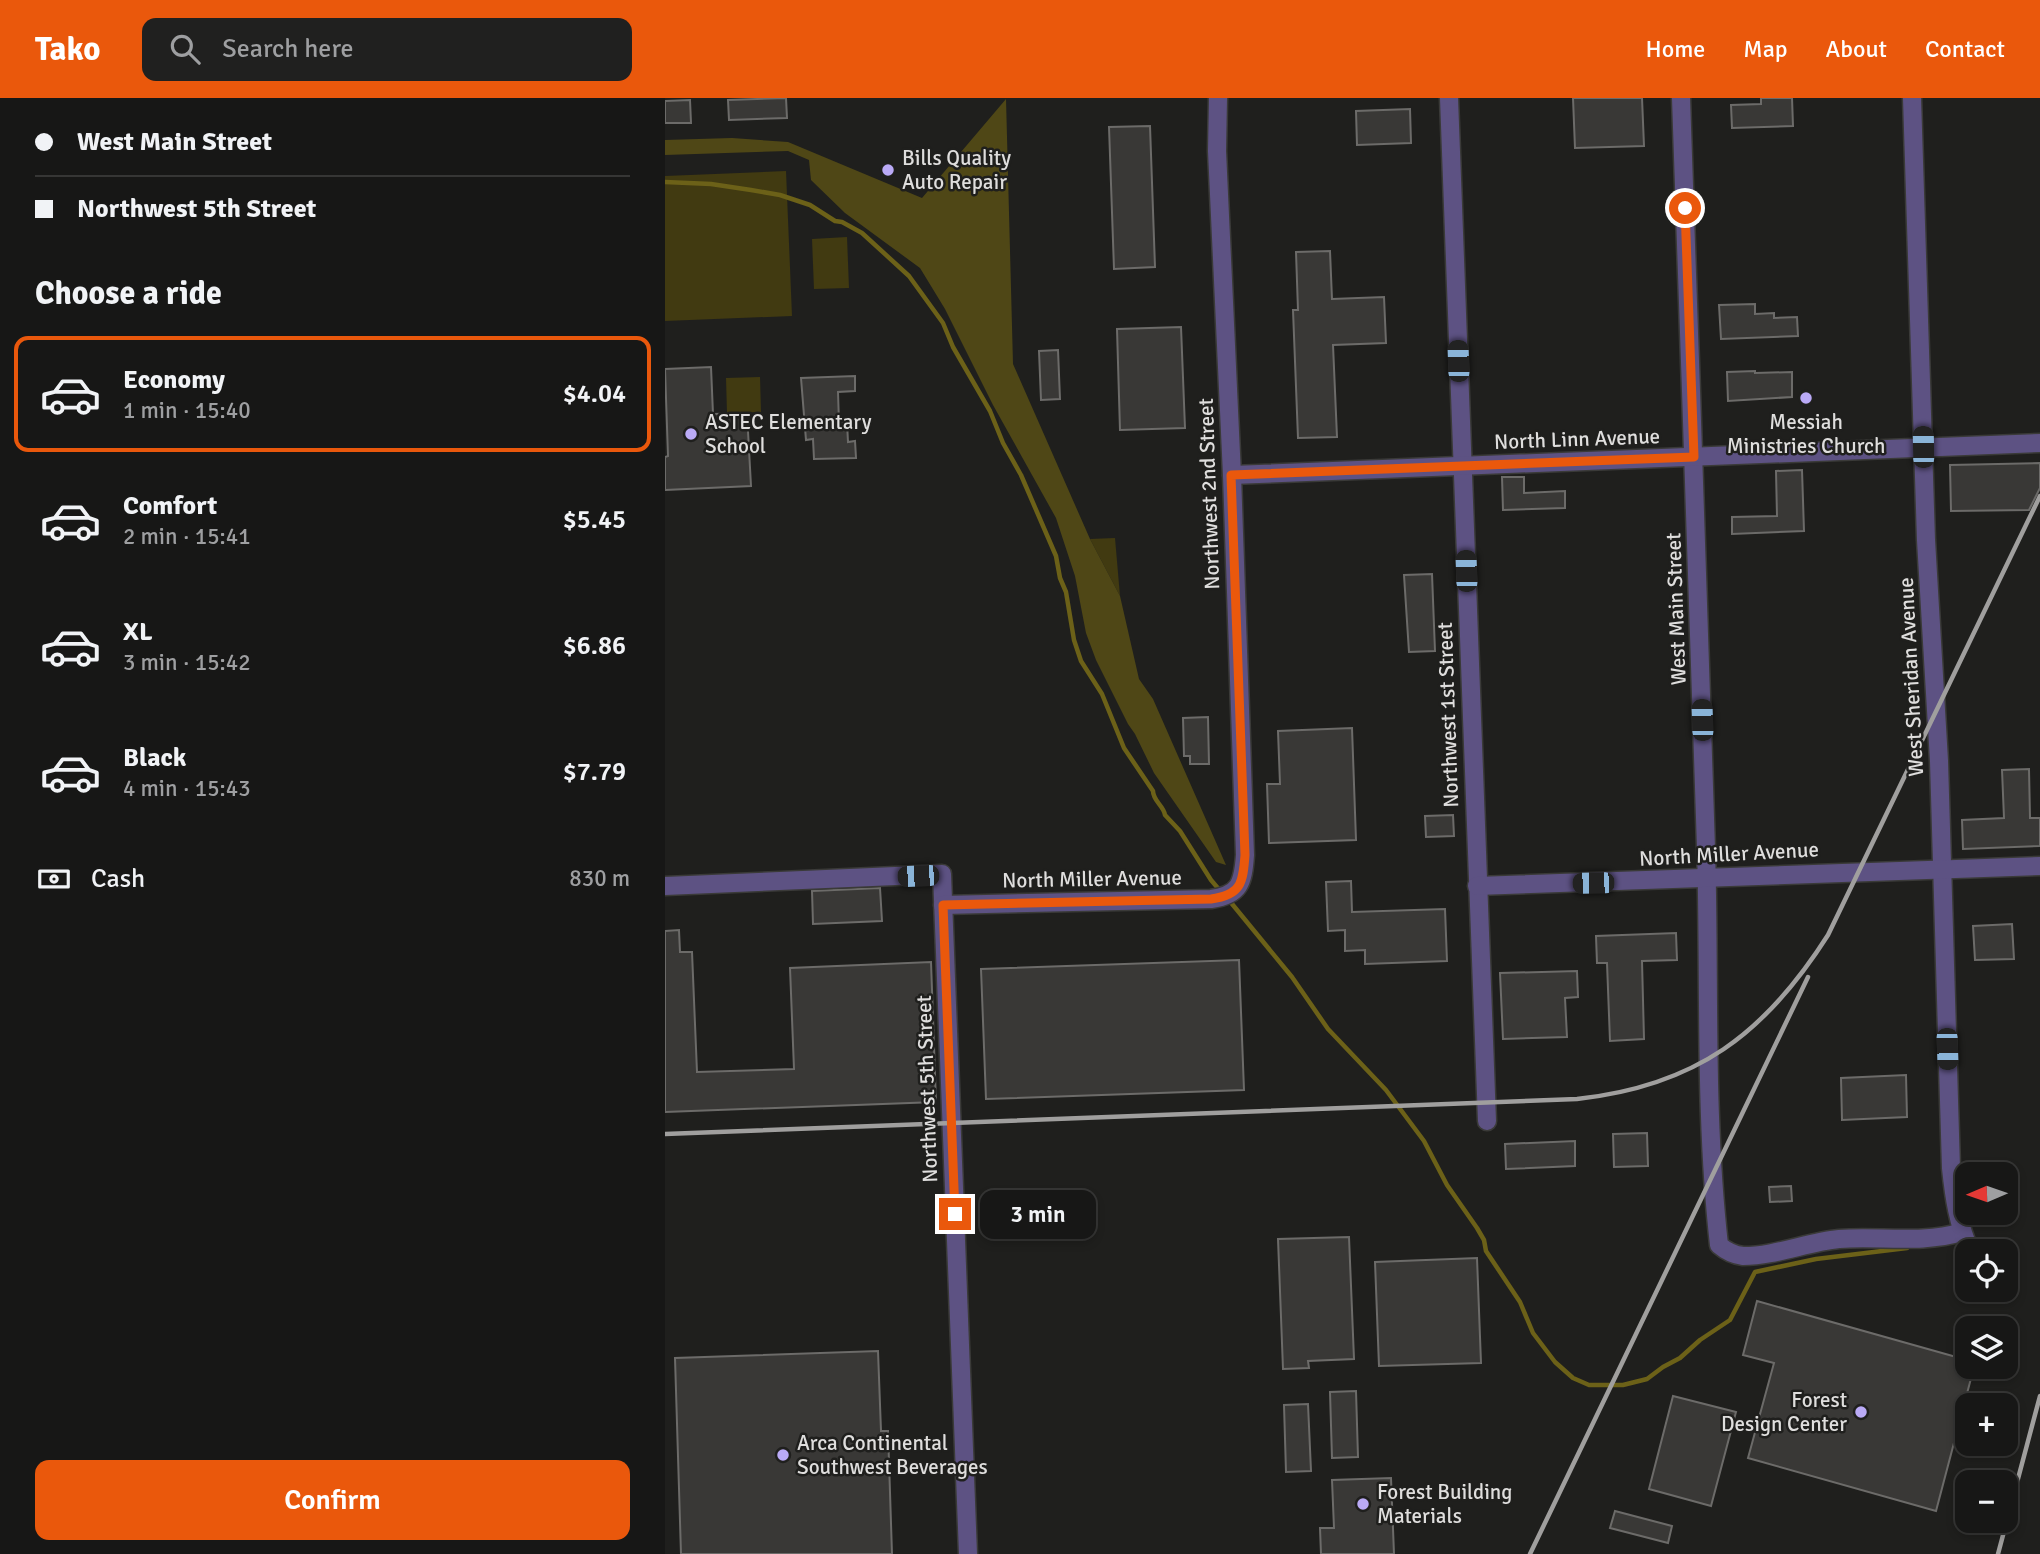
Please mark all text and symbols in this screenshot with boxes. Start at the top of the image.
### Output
search box [142,18,632,81]
text: Tako [35,29,100,70]
icon: search [166,30,204,68]
text: Search here [222,33,353,65]
text: Home [1645,34,1705,64]
text: Map [1743,34,1788,64]
text: About [1826,34,1887,64]
text: Contact [1925,34,2005,64]
text: West Main Street [77,126,272,158]
place label: Bills Quality Auto Repair [902,145,1011,195]
marker: Bills Quality Auto Repair [880,162,896,178]
route start [1669,192,1701,224]
text: Northwest 5th Street [77,193,316,225]
text: Choose a ride [35,274,222,313]
car [1447,340,1470,382]
icon: car [39,363,102,426]
text: Economy [123,364,225,396]
text: $4.04 [563,378,626,410]
marker: Messiah Ministries Church [1798,390,1814,406]
text: 1 min · 15:40 [123,396,251,425]
street label: Northwest 2nd Street [1193,398,1225,590]
place label: ASTEC Elementary School [705,409,872,459]
place label: Messiah Ministries Church [1727,409,1885,459]
street label: North Linn Avenue [1493,423,1661,455]
marker: ASTEC Elementary School [683,426,699,442]
car [1913,426,1934,468]
icon: car [39,489,102,552]
text: Comfort [123,490,217,522]
text: $5.45 [563,504,626,536]
text: 2 min · 15:41 [123,522,251,551]
street label: West Main Street [1660,532,1692,686]
car [1455,550,1478,592]
street label: West Sheridan Avenue [1893,577,1929,777]
icon: car [39,615,102,678]
text: XL [123,616,153,648]
street label: Northwest 1st Street [1432,622,1464,808]
text: $6.86 [563,630,626,662]
text: 3 min · 15:42 [123,648,251,677]
car [1691,699,1714,741]
icon: car [39,741,102,804]
text: Black [123,742,186,774]
text: $7.79 [563,756,626,788]
text: 4 min · 15:43 [123,774,251,803]
street label: North Miller Avenue [1639,836,1819,872]
icon: cash [35,860,73,898]
text: Cash [91,863,145,895]
text: 830 m [569,864,630,893]
street label: North Miller Avenue [1002,864,1182,894]
car [897,865,940,887]
car [1572,872,1615,894]
street label: Northwest 5th Street [911,995,943,1183]
car [1936,1028,1959,1070]
north arrow [1955,1162,2018,1225]
map controls [1955,1162,2018,1533]
callout: 3 min [979,1190,1095,1238]
route end [939,1198,971,1230]
text: 3 min [1010,1200,1066,1229]
button: locate [1955,1239,2018,1302]
button: layers [1955,1316,2018,1379]
place label: Forest Design Center [1721,1387,1847,1437]
button: + [1955,1393,2018,1456]
marker: Forest Design Center [1853,1404,1869,1420]
place label: Arca Continental Southwest Beverages [797,1430,988,1480]
marker: Arca Continental Southwest Beverages [775,1447,791,1463]
button: Confirm [35,1460,630,1540]
button: − [1955,1470,2018,1533]
place label: Forest Building Materials [1377,1479,1512,1529]
marker: Forest Building Materials [1355,1496,1371,1512]

